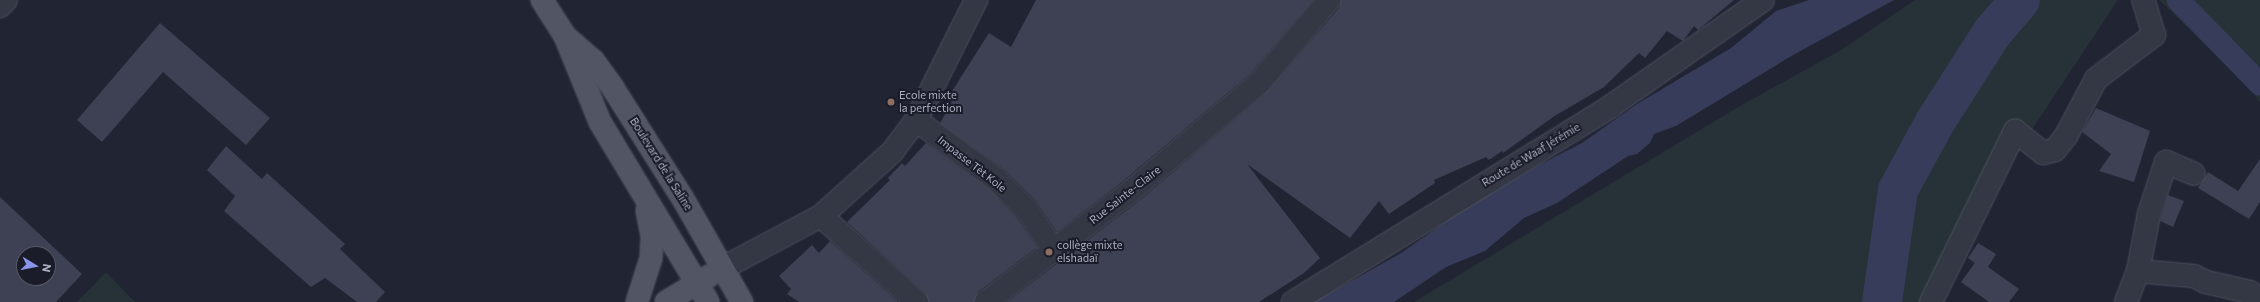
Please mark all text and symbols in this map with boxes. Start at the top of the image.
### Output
place label: Ecole mixte la perfection [899,89,962,115]
marker: Ecole mixte la perfection [886,97,896,107]
street label: Boulevard de la Saline [627,115,695,213]
street label: Route de Waaf Jérémie [1480,120,1582,190]
street label: Impasse Tèt Kole [935,133,1009,195]
street label: Rue Sainte-Claire [1087,163,1163,227]
place label: collège mixte elshadaï [1057,239,1123,265]
north arrow [16,246,56,286]
marker: collège mixte elshadaï [1044,247,1054,257]
text: N [40,263,54,273]

